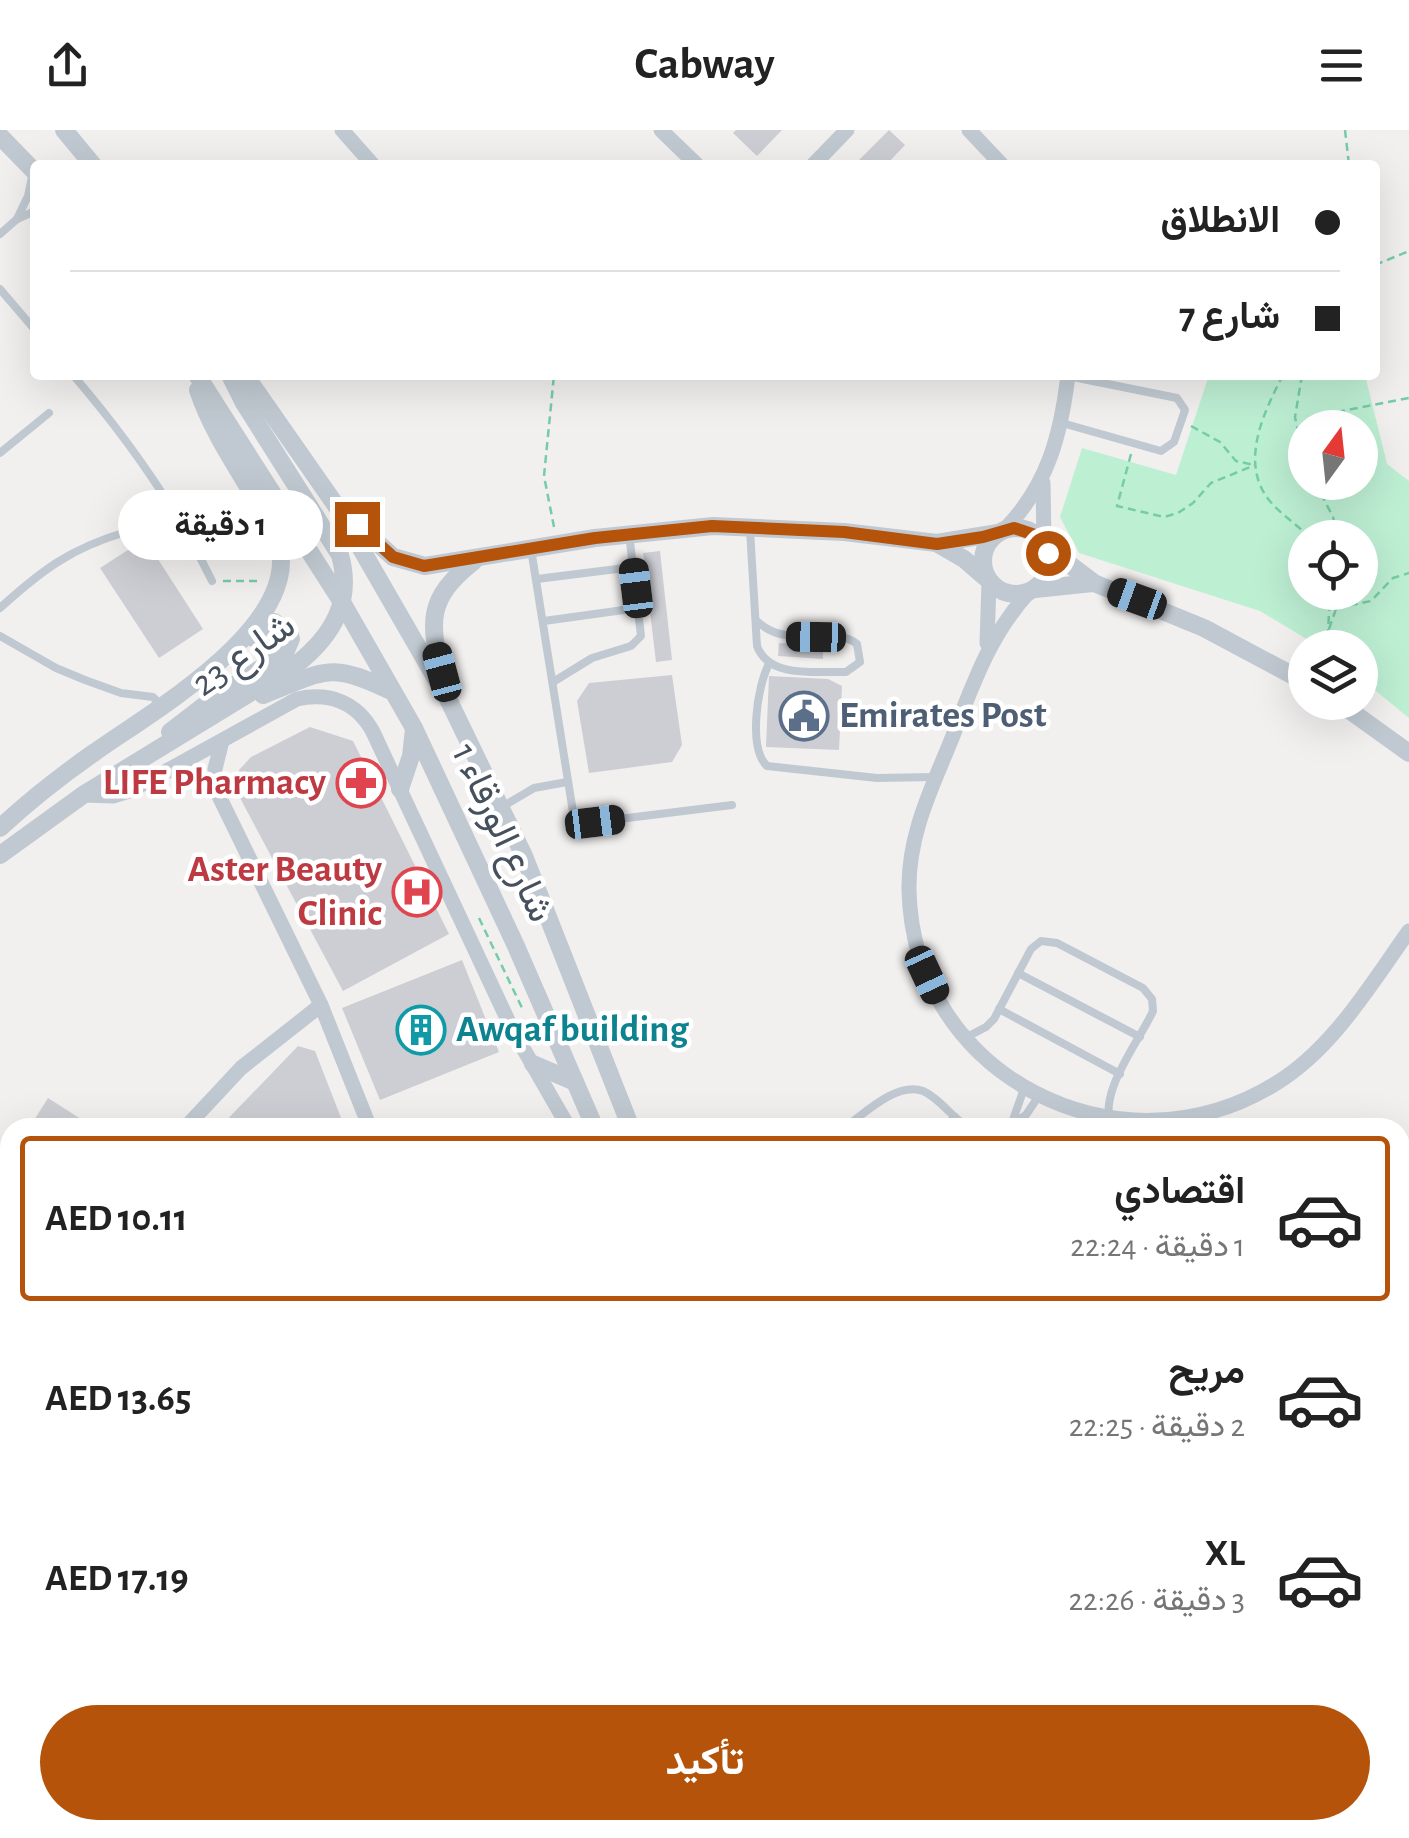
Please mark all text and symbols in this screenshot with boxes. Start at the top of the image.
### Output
icon: share [40,38,95,93]
icon: menu [1314,38,1369,93]
text: Cabway [634,42,775,87]
text: الانطلاق [1161,202,1280,240]
text: شارع 7 [1179,298,1280,336]
north arrow [1288,410,1378,500]
map controls [1288,410,1378,720]
callout: 1 دقيقة [117,489,322,559]
route end [335,502,380,547]
text: 1 دقيقة [175,509,266,541]
button: locate [1288,520,1378,610]
route start [1026,531,1071,576]
car [617,556,655,620]
car [1104,575,1170,623]
street label: شارع 23 [186,606,305,708]
car [786,621,846,653]
button: layers [1288,630,1378,720]
car [420,639,464,705]
public building icon: Emirates Post [778,690,830,742]
place label: Emirates Post [839,697,1047,735]
street label: شارع الورقاء 1 [440,738,560,930]
pharmacy icon: LIFE Pharmacy [335,757,387,809]
place label: LIFE Pharmacy [103,764,326,802]
car [563,803,627,841]
place label: Aster Beauty Clinic [187,851,382,933]
hospital icon: Aster Beauty Clinic [391,866,443,918]
car [901,941,953,1009]
building icon: Awqaf building [395,1004,447,1056]
place label: Awqaf building [456,1011,689,1049]
text: اقتصادي [1114,1173,1245,1211]
icon: car [1275,1174,1365,1264]
text: AED 10.11 [45,1200,187,1238]
text: 1 دقيقة · 22:24 [1070,1230,1245,1262]
text: مريح [1169,1353,1245,1391]
icon: car [1275,1354,1365,1444]
text: AED 13.65 [45,1380,191,1418]
text: 2 دقيقة · 22:25 [1069,1410,1245,1442]
icon: car [1275,1534,1365,1624]
text: XL [1205,1535,1245,1573]
text: AED 17.19 [45,1560,189,1598]
text: 3 دقيقة · 22:26 [1069,1584,1245,1616]
button: تأكيد [40,1705,1370,1820]

